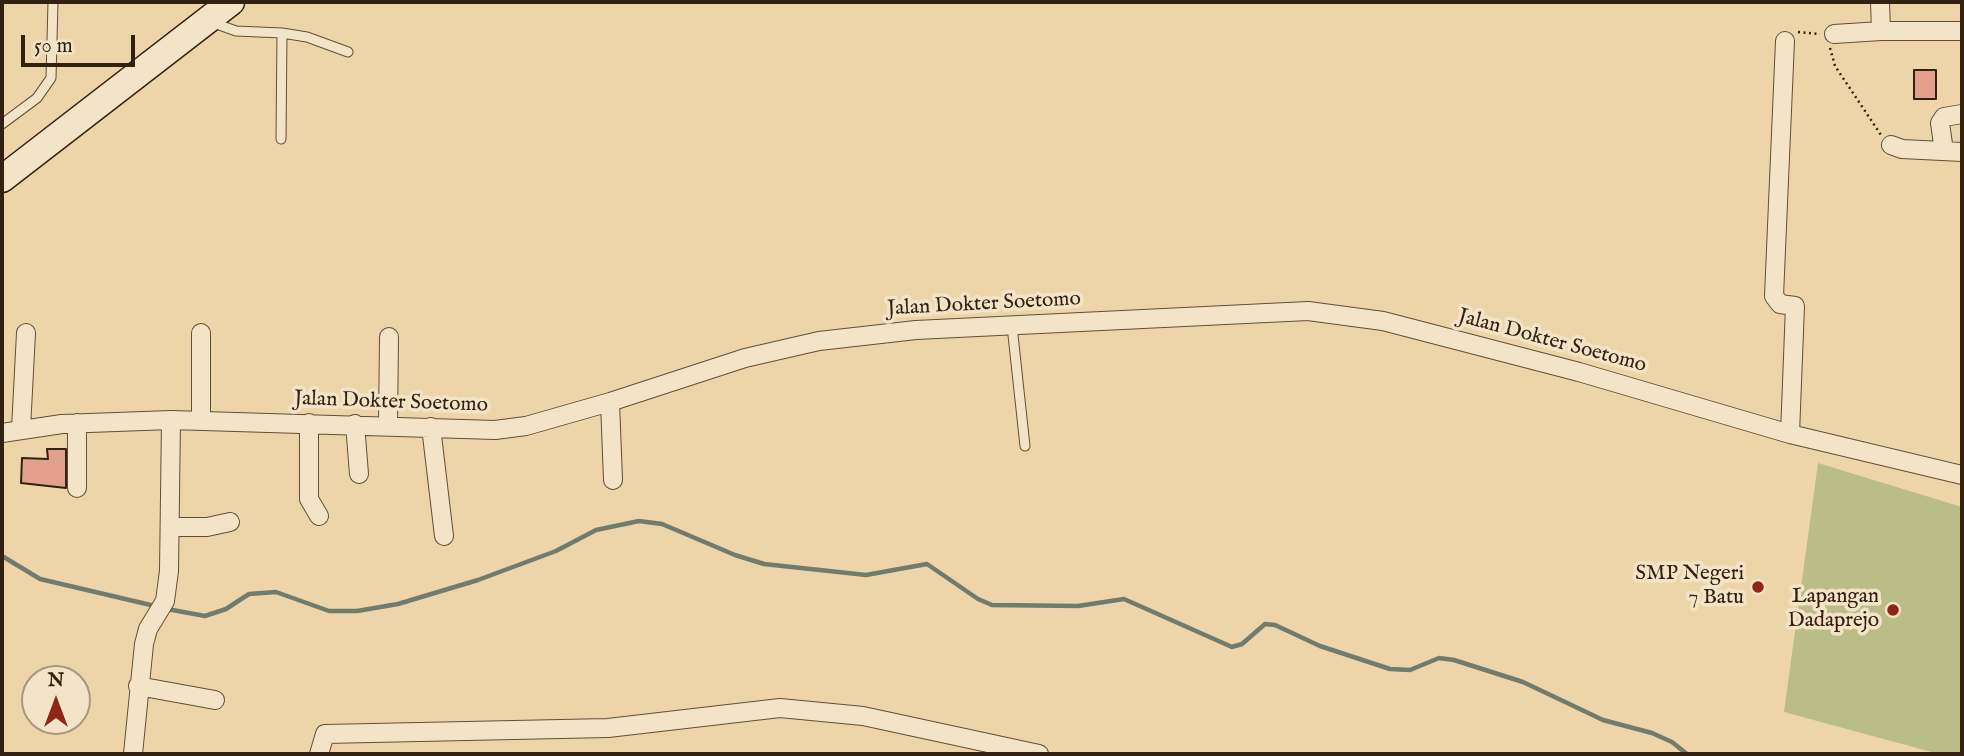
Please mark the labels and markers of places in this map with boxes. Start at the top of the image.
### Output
place label: SMP Negeri 7 Batu [1635,562,1744,612]
marker: SMP Negeri 7 Batu [1750,579,1766,595]
place label: Lapangan Dadaprejo [1788,585,1879,635]
marker: Lapangan Dadaprejo [1885,602,1901,618]

